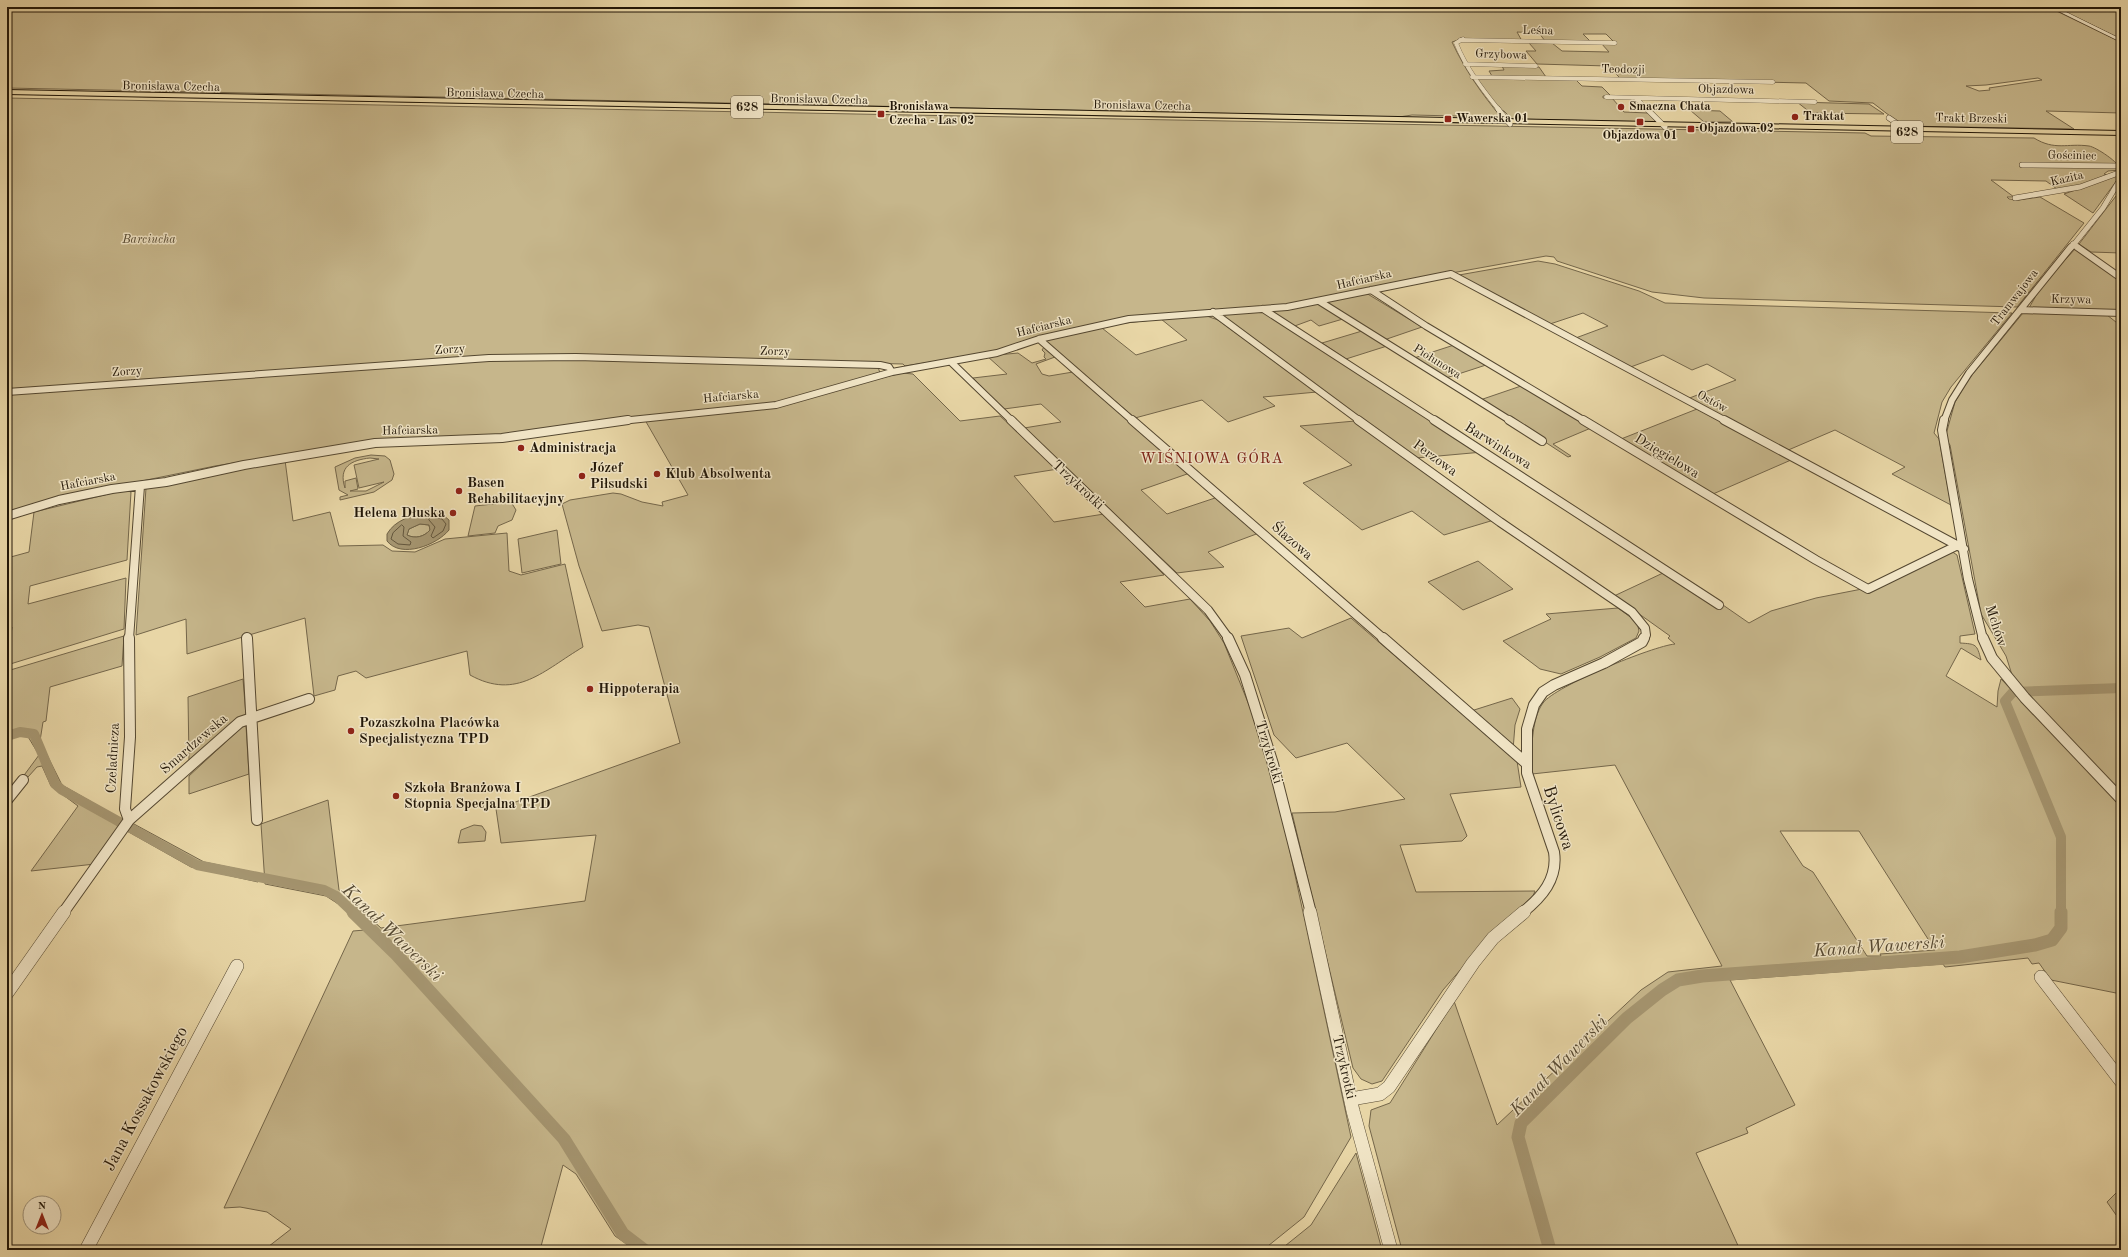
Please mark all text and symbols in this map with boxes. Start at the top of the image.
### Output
street label: Leśna [1522,25,1554,37]
street label: Grzybowa [1475,48,1527,62]
street label: Teodozji [1601,64,1645,76]
street label: Bronisława Czecha [122,80,220,94]
street label: Objazdowa [1698,84,1754,96]
street label: Bronisława Czecha [446,87,544,101]
street label: Bronisława Czecha [770,93,868,107]
road number: 628 [731,96,763,118]
street label: Bronisława Czecha [1093,99,1191,113]
place label: Bronisława Czecha - Las 02 [889,101,974,127]
place label: Smaczna Chata [1629,101,1711,113]
marker: Smaczna Chata [1616,102,1626,112]
marker: Bronisława Czecha - Las 02 [876,109,886,119]
place label: Traktat [1803,111,1845,123]
marker: Traktat [1790,112,1800,122]
street label: Trakt Brzeski [1935,112,2007,126]
place label: Wawerska 01 [1456,113,1528,125]
marker: Wawerska 01 [1443,114,1453,124]
marker: Objazdowa 01 [1635,117,1645,127]
road number: 628 [1891,121,1923,143]
place label: Objazdowa 02 [1699,123,1774,135]
marker: Objazdowa 02 [1686,124,1696,134]
place label: Objazdowa 01 [1603,130,1677,142]
street label: Gościniec [2048,150,2096,162]
street label: Kazita [2049,169,2085,189]
park label: Barciucha [121,234,176,246]
street label: Tramwajowa [1989,267,2041,329]
street label: Hafciarska [1335,268,1393,292]
street label: Krzywa [2051,294,2091,306]
street label: Hafciarska [1015,314,1073,340]
street label: Zorzy [434,343,466,357]
street label: Piołunowa [1411,343,1463,381]
street label: Zorzy [760,346,791,358]
street label: Zorzy [111,365,143,379]
street label: Hafciarska [703,389,760,405]
street label: Ostów [1695,389,1730,416]
street label: Barwinkowa [1462,420,1534,472]
street label: Hafciarska [382,425,438,437]
street label: Dzięgielowa [1632,431,1702,481]
street label: Perzowa [1410,437,1460,479]
place label: Administracja [529,441,616,455]
marker: Administracja [516,443,526,453]
district label: WIŚNIOWA GÓRA [1140,448,1284,467]
street label: Trzykrotki [1049,458,1107,513]
place label: Józef Piłsudski [590,461,648,491]
place label: Klub Absolwenta [665,467,771,481]
marker: Klub Absolwenta [652,469,662,479]
street label: Hafciarska [59,471,117,493]
marker: Józef Piłsudski [577,471,587,481]
place label: Basen Rehabilitacyjny [467,476,564,506]
marker: Basen Rehabilitacyjny [454,486,464,496]
place label: Helena Dłuska [353,506,445,520]
marker: Helena Dłuska [448,508,458,518]
street label: Ślazowa [1269,516,1318,563]
street label: Mchów [1983,603,2009,649]
place label: Hippoterapia [598,682,680,696]
marker: Hippoterapia [585,684,595,694]
street label: Smardzewska [158,711,230,777]
place label: Pozaszkolna Placówka Specjalistyczna TPD [359,716,500,746]
street label: Trzykrotki [1253,719,1285,785]
street label: Czeladnicza [104,722,122,794]
marker: Pozaszkolna Placówka Specjalistyczna TPD [346,726,356,736]
place label: Szkoła Branżowa I Stopnia Specjalna TPD [404,781,550,811]
street label: Bylicowa [1540,784,1577,853]
marker: Szkoła Branżowa I Stopnia Specjalna TPD [391,791,401,801]
water label: Kanał Wawerski [338,880,446,985]
water label: Kanał Wawerski [1812,933,1945,961]
water label: Kanał Wawerski [1506,1012,1611,1120]
street label: Jana Kossakowskiego [101,1024,191,1174]
street label: Trzykrotki [1330,1034,1358,1101]
north arrow [22,1195,62,1235]
text: N [38,1201,47,1212]

